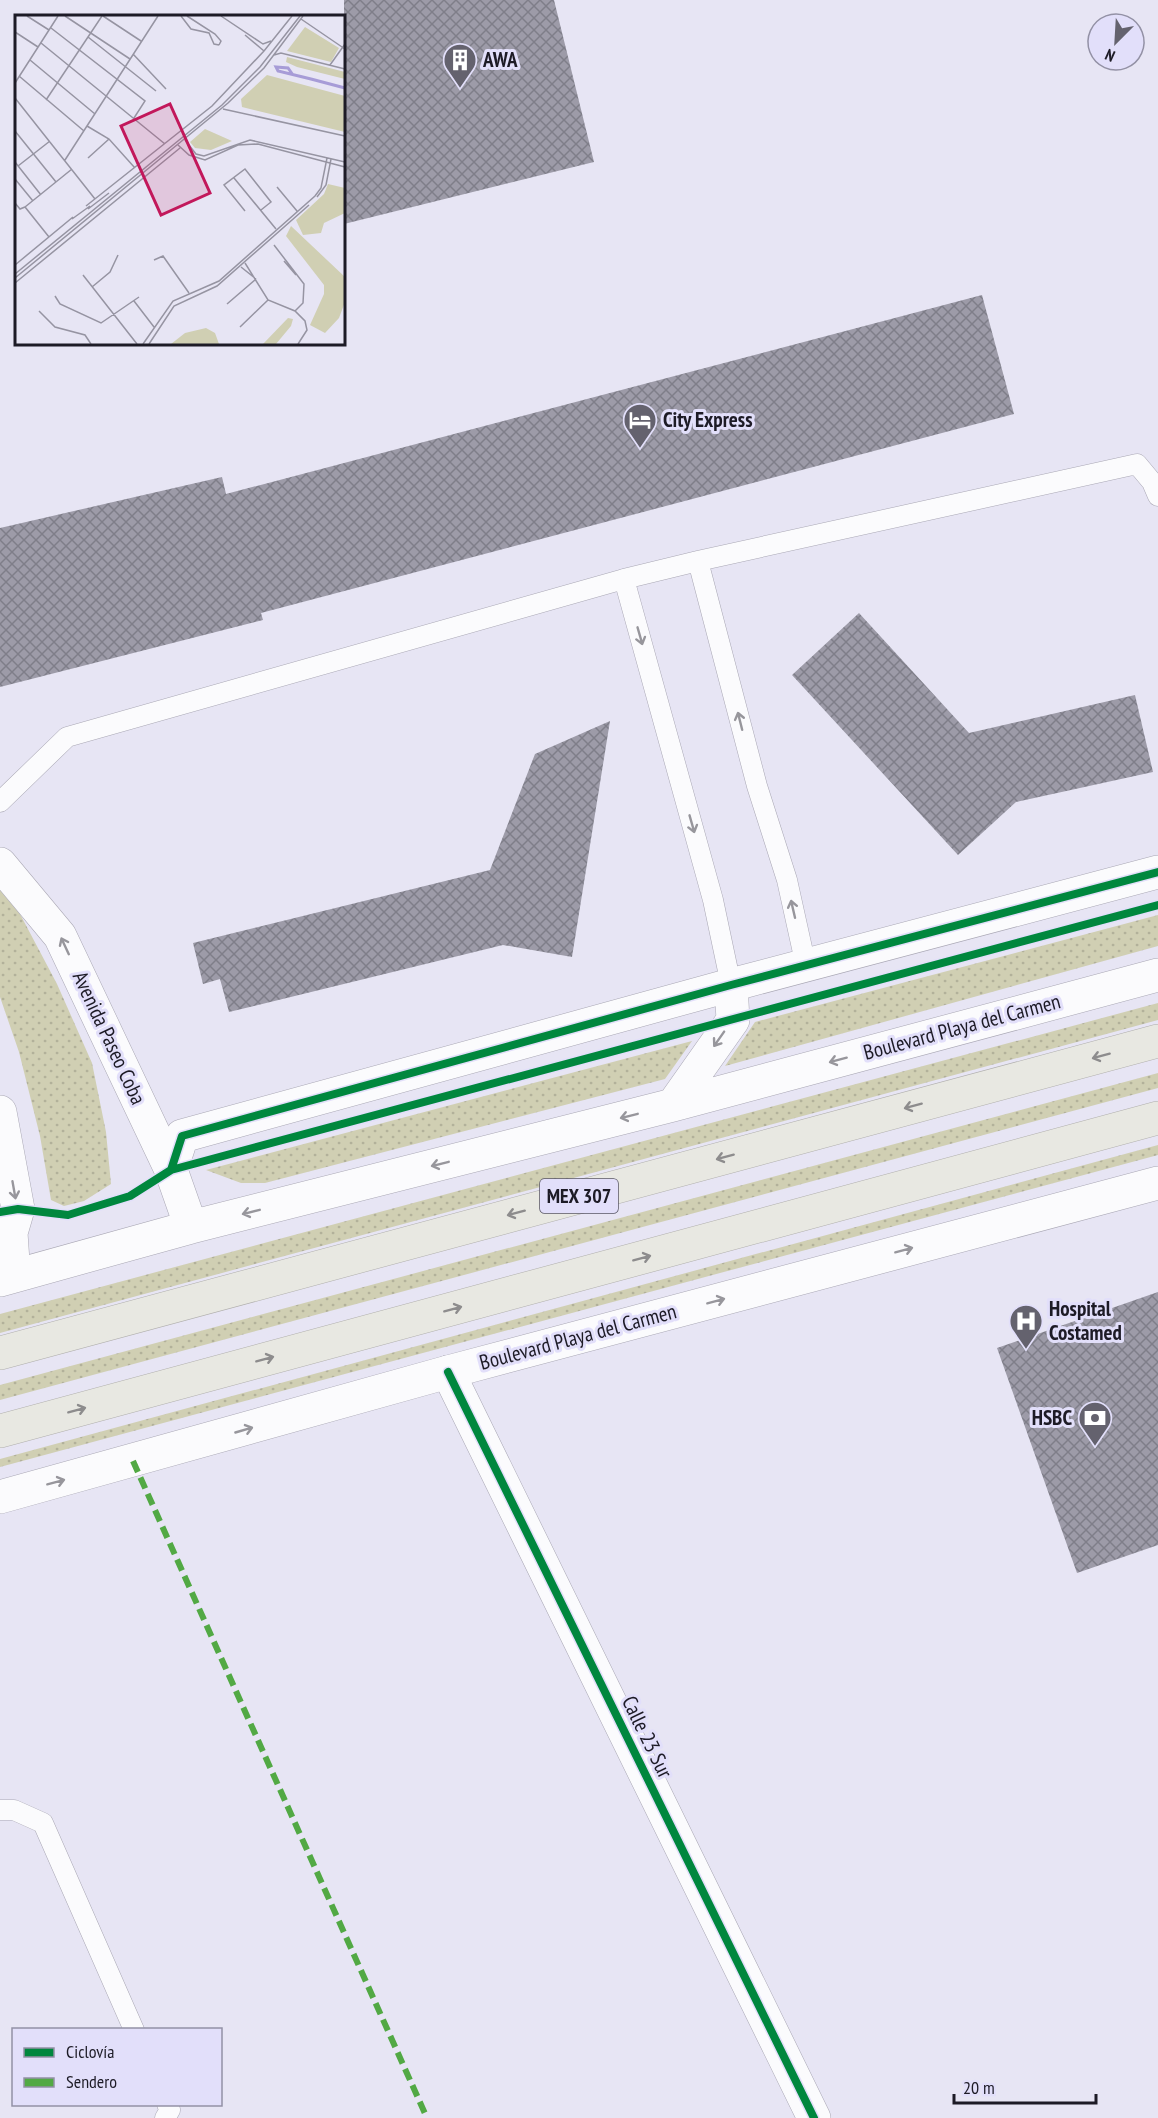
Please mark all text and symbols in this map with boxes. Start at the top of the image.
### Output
north arrow [1086,12,1146,72]
inset map [15,15,345,345]
building icon: AWA [442,42,478,89]
text: N [1102,45,1118,67]
place label: AWA [482,46,518,73]
hotel icon: City Express [622,402,658,449]
place label: City Express [663,406,753,433]
one-way arrow [634,626,646,645]
one-way arrow [733,712,745,731]
one-way arrow [687,814,698,833]
one-way arrow [787,900,798,919]
one-way arrow [59,938,71,956]
street label: Avenida Paseo Coba [67,967,152,1109]
street label: Boulevard Playa del Carmen [860,987,1063,1066]
one-way arrow [713,1031,725,1047]
one-way arrow [1092,1051,1111,1062]
one-way arrow [829,1055,848,1067]
one-way arrow [904,1101,923,1113]
one-way arrow [620,1110,639,1122]
one-way arrow [716,1151,735,1163]
one-way arrow [431,1158,450,1170]
road number: MEX 307 [540,1179,618,1213]
one-way arrow [9,1180,20,1200]
one-way arrow [242,1207,261,1218]
one-way arrow [507,1208,526,1219]
one-way arrow [895,1244,914,1256]
one-way arrow [632,1251,651,1263]
one-way arrow [706,1294,725,1306]
place label: Hospital Costamed [1049,1295,1122,1346]
street label: Boulevard Playa del Carmen [476,1297,679,1376]
one-way arrow [443,1302,462,1314]
hospital icon: Hospital Costamed [1008,1303,1044,1350]
one-way arrow [255,1353,274,1365]
bank icon: HSBC [1077,1400,1113,1447]
one-way arrow [67,1404,86,1415]
place label: HSBC [1032,1404,1072,1431]
one-way arrow [234,1424,253,1435]
one-way arrow [47,1476,66,1487]
street label: Calle 23 Sur [616,1691,679,1782]
legend [12,2028,222,2106]
text: Ciclovía [66,2040,114,2063]
scale bar [954,2067,1096,2105]
text: Sendero [66,2070,117,2093]
text: 20 m [963,2076,995,2099]

